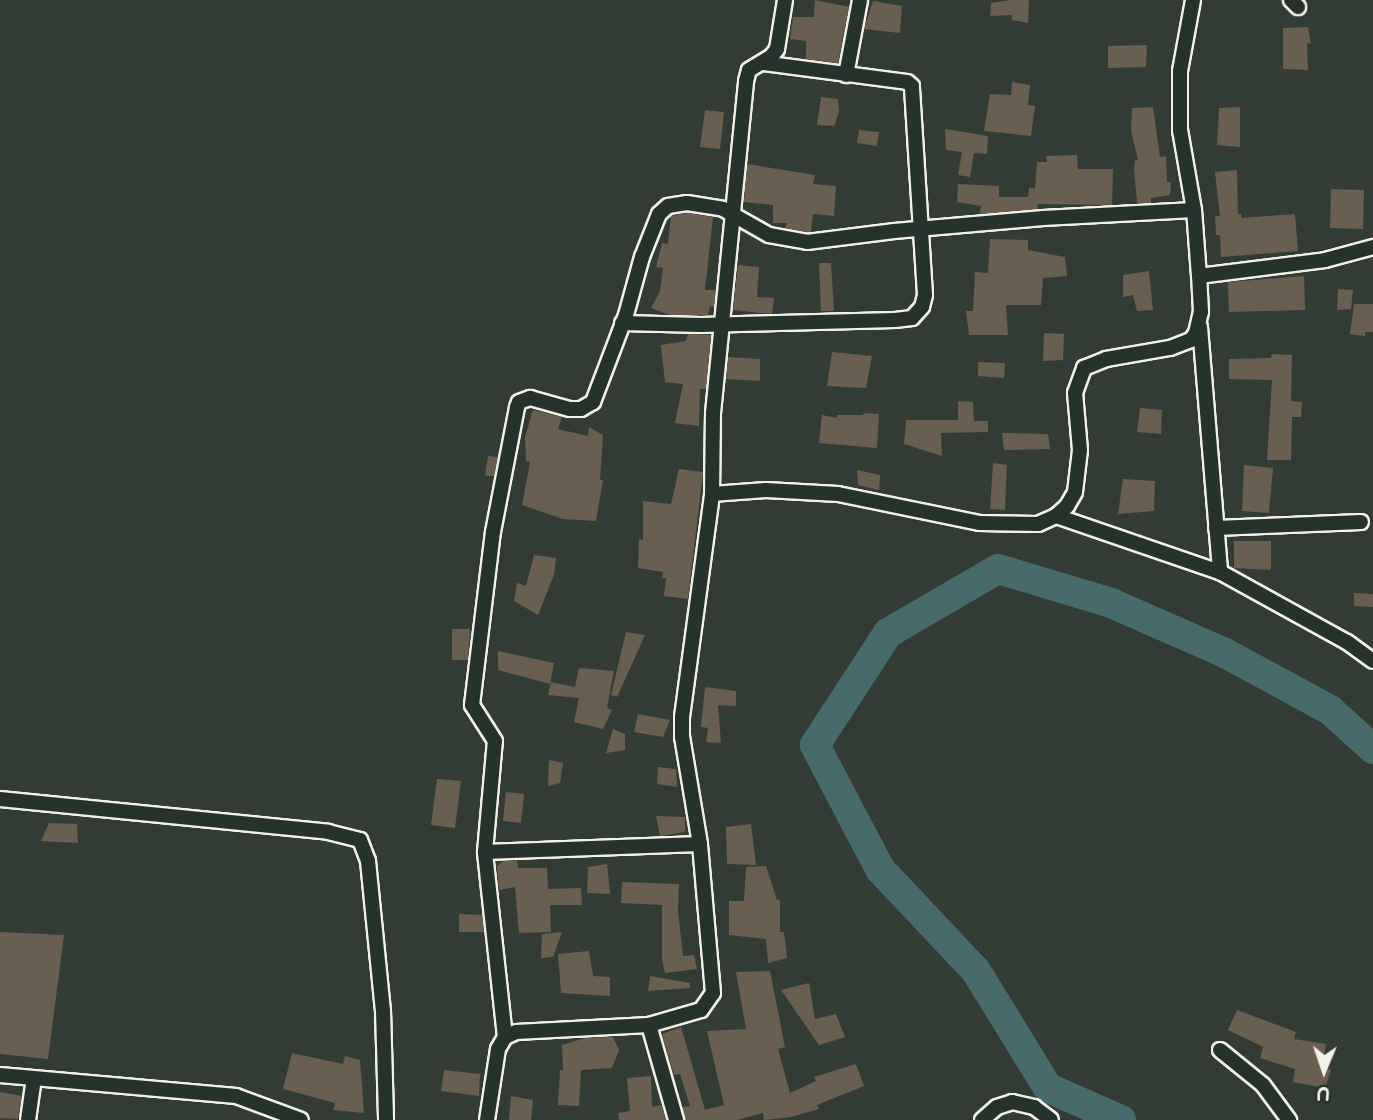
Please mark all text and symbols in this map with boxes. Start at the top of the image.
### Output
north arrow [1289,1036,1359,1106]
text: U [1316,1081,1330,1104]

